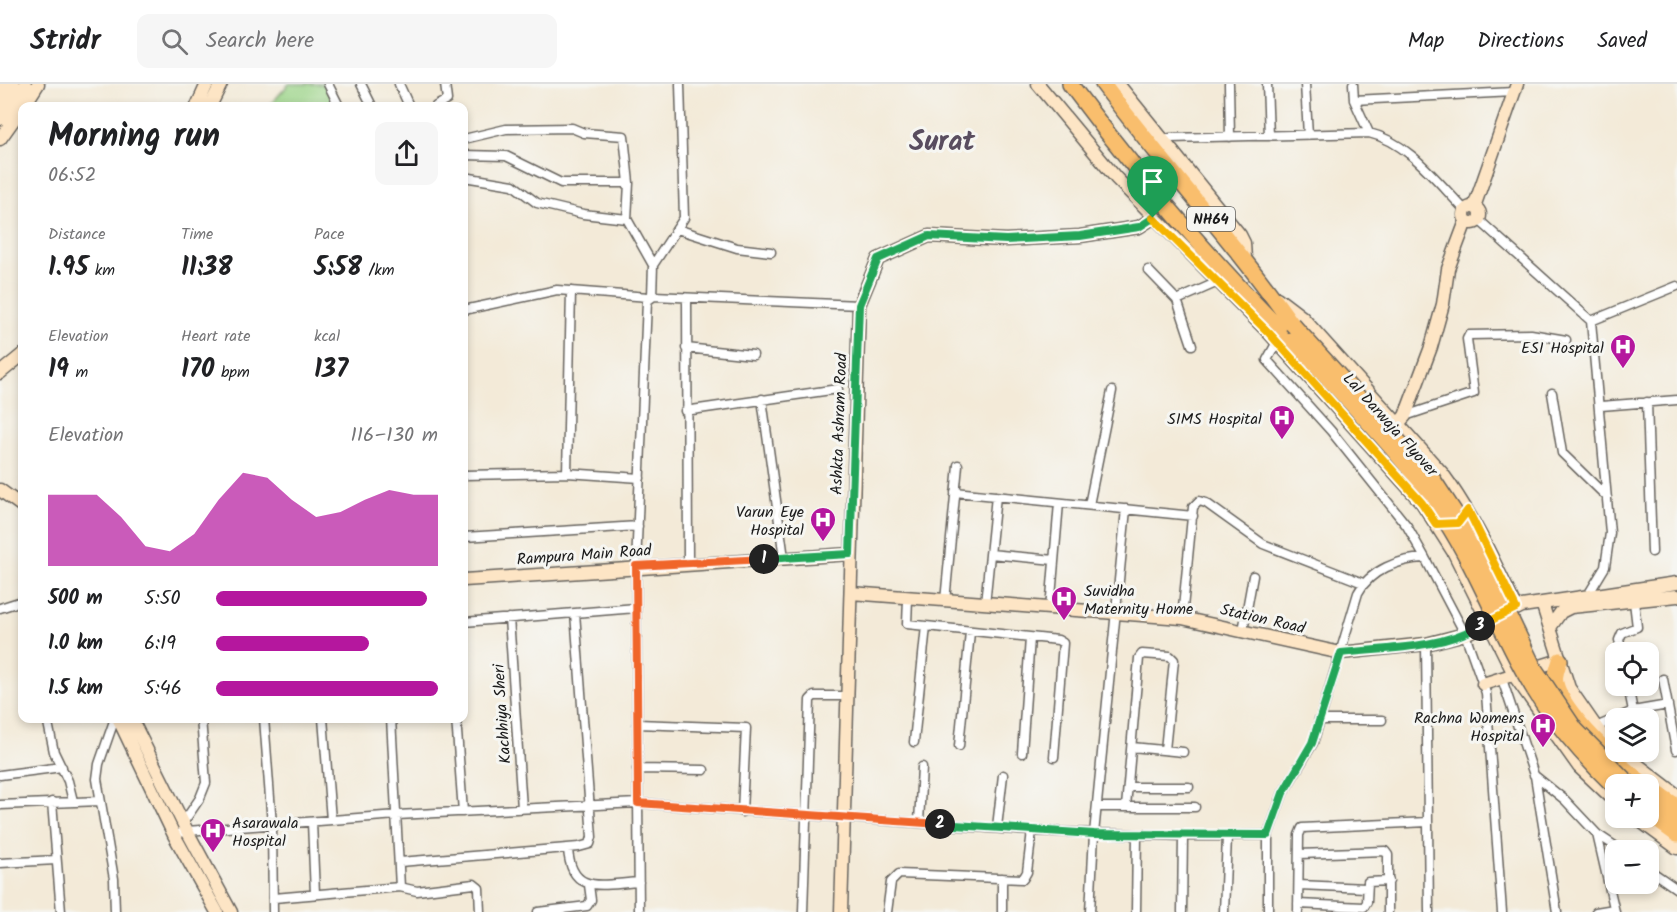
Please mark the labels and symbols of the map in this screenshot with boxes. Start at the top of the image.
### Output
district label: Surat [909,120,975,165]
pin [1127,156,1178,218]
road number: NH64 [1187,207,1235,231]
hospital icon: ESI Hospital [1608,332,1638,370]
place label: ESI Hospital [1521,336,1604,361]
street label: Ashkta Ashram Road [825,352,855,495]
street label: Lal Darwaja Flyover [1336,367,1445,484]
hospital icon: SIMS Hospital [1267,403,1297,441]
place label: SIMS Hospital [1167,407,1262,432]
place label: Varun Eye Hospital [736,500,804,543]
hospital icon: Varun Eye Hospital [808,505,838,543]
street label: Rampura Main Road [516,538,653,573]
pin: 1 [749,544,779,574]
place label: Suvidha Maternity Home [1084,579,1193,622]
hospital icon: Suvidha Maternity Home [1049,584,1079,622]
street label: Station Road [1218,598,1309,642]
pin: 3 [1465,611,1495,641]
street label: Kachhiya Sheri [486,662,518,765]
place label: Rachna Womens Hospital [1414,706,1524,749]
hospital icon: Rachna Womens Hospital [1528,711,1558,749]
pin: 2 [925,809,955,839]
place label: Asarawala Hospital [232,811,299,854]
hospital icon: Asarawala Hospital [198,816,228,854]

